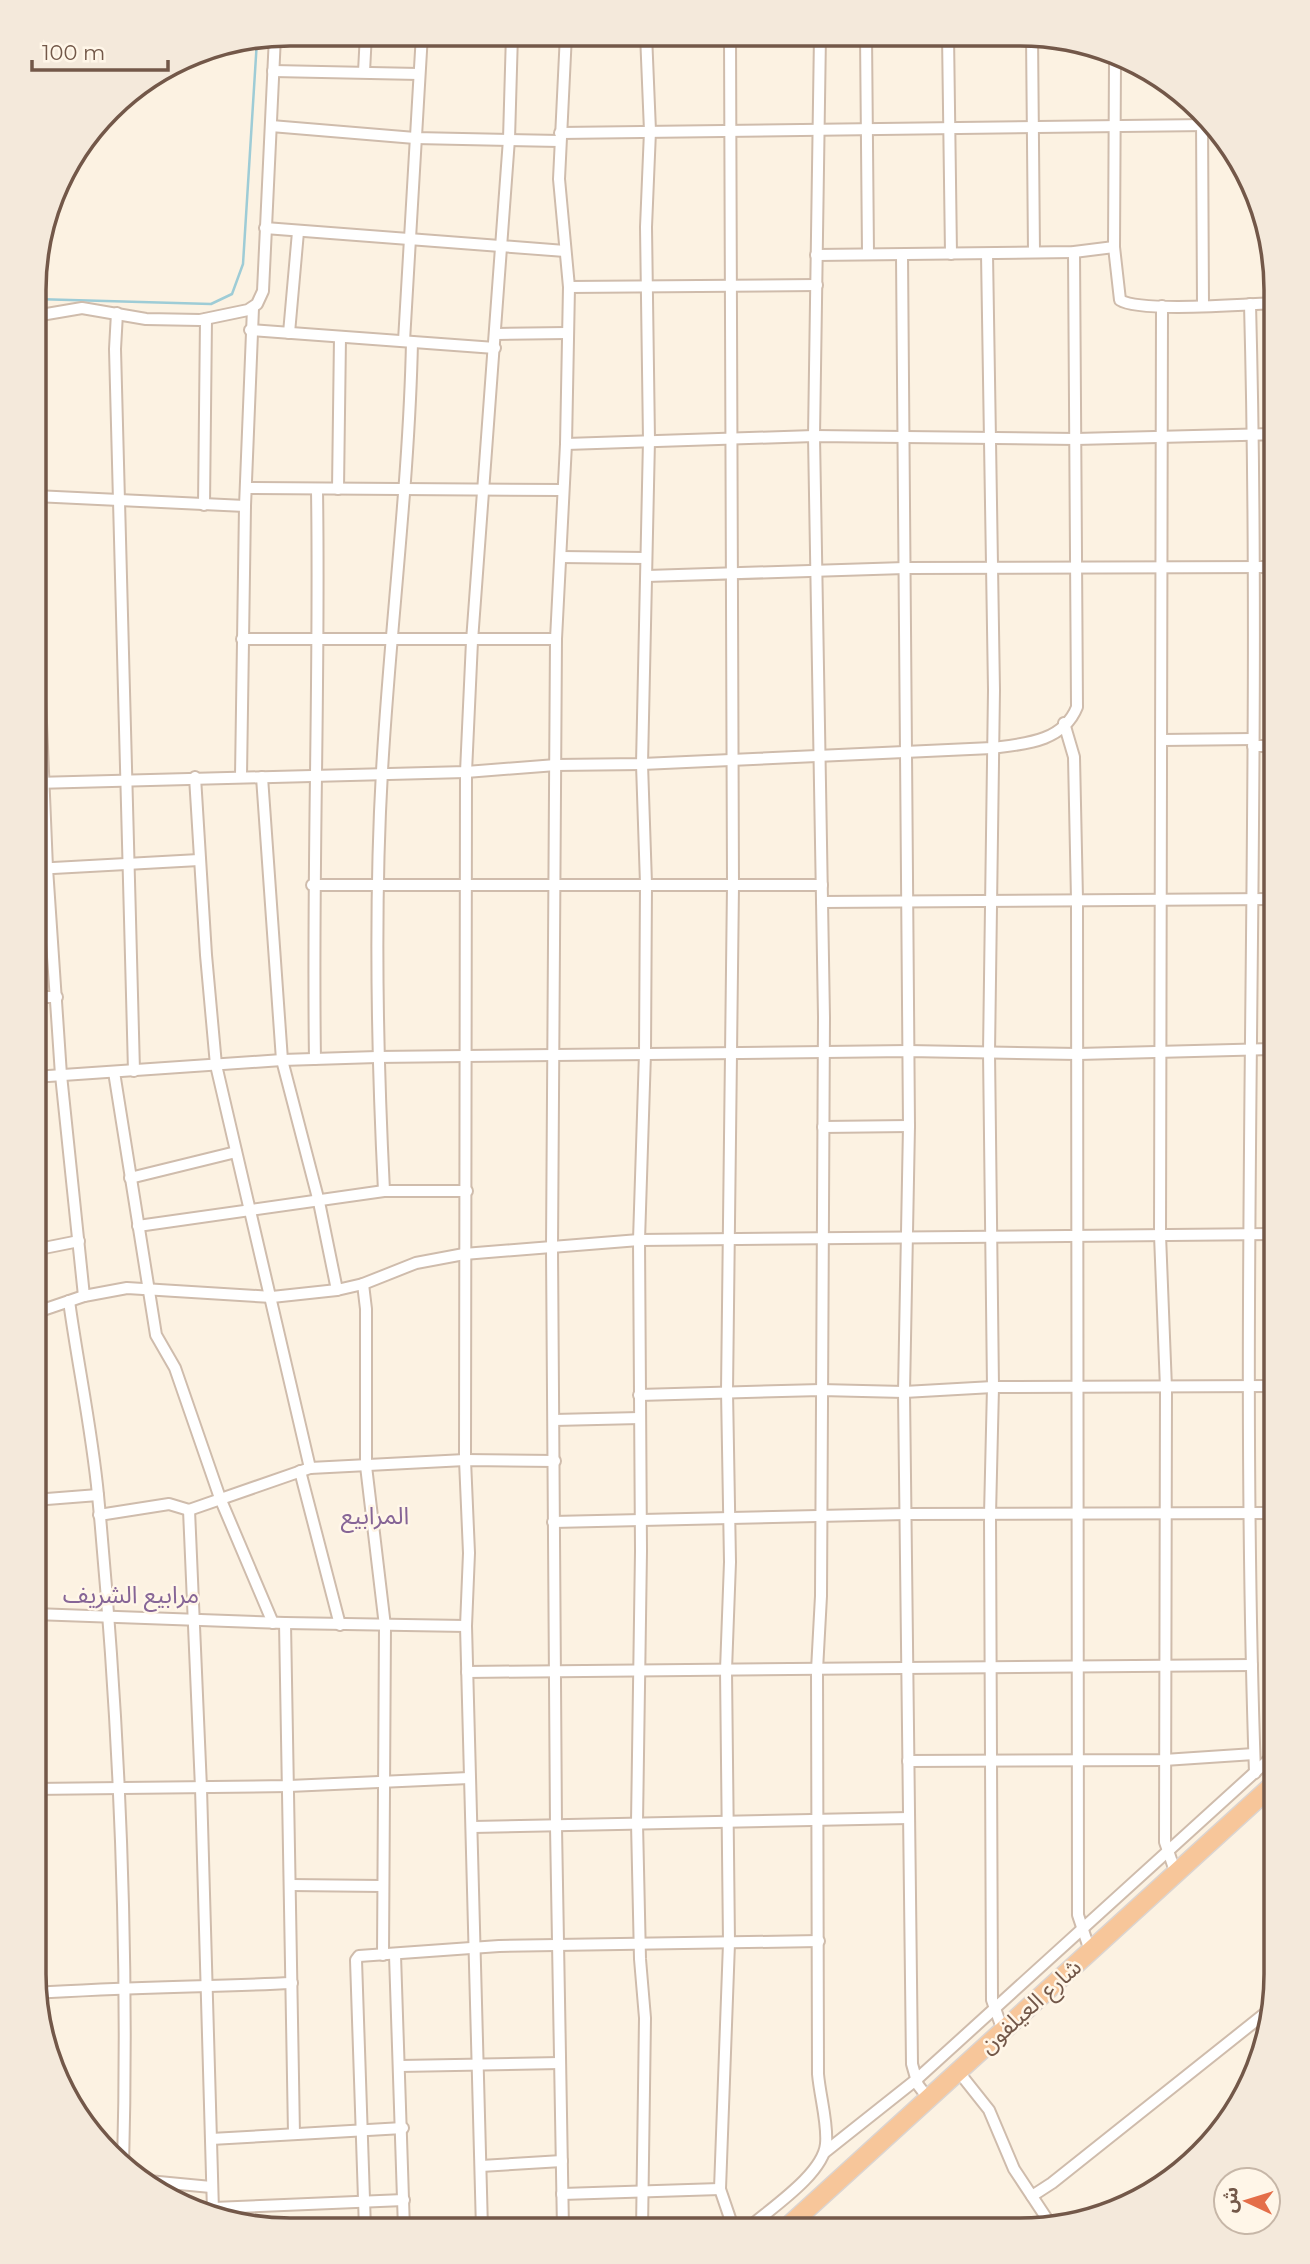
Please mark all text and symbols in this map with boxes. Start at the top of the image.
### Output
scale bar [32,28,168,72]
text: 100 m [42,40,105,65]
district label: المرابيع [341,1501,409,1533]
district label: مرابيع الشريف [63,1580,199,1612]
street label: شارع العيلفون [973,1953,1089,2061]
north arrow [1212,2166,1282,2236]
text: ش [1218,2186,1243,2214]

